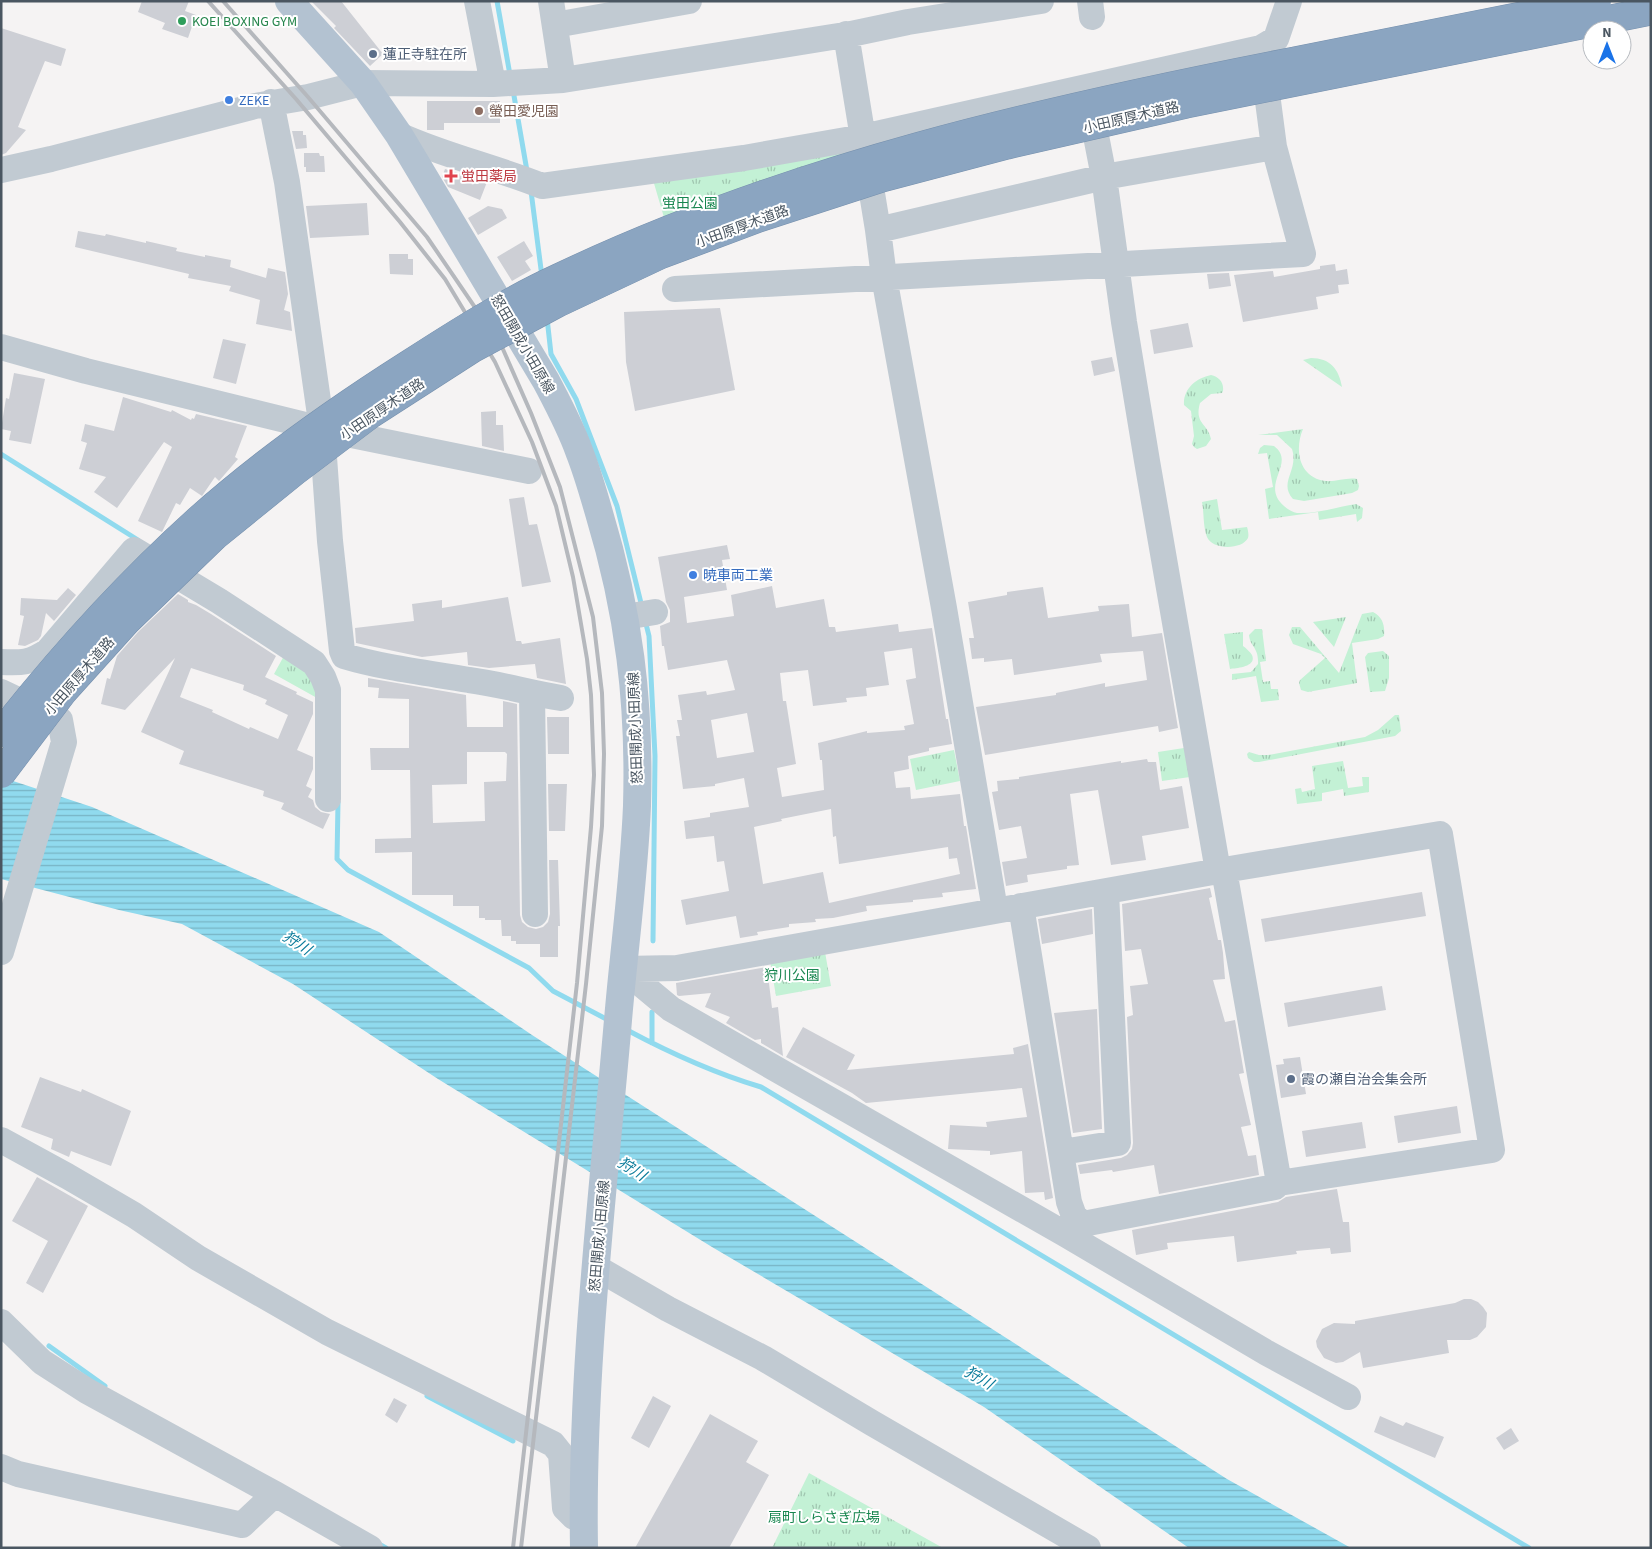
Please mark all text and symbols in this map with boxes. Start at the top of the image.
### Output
place label: KOEI BOXING GYM [192,12,297,32]
marker: KOEI BOXING GYM [176,15,188,27]
north arrow [1582,20,1632,70]
text: N [1602,23,1612,43]
place label: 蓮正寺駐在所 [383,45,467,65]
marker: 蓮正寺駐在所 [367,48,379,60]
place label: ZEKE [239,91,269,111]
marker: ZEKE [223,94,235,106]
street label: 小田原厚木道路 [1081,97,1181,139]
place label: 螢田愛児園 [489,102,559,122]
marker: 螢田愛児園 [473,105,485,117]
place label: 蛍田薬局 [461,167,517,187]
marker: 蛍田薬局 [445,170,457,182]
park label: 蛍田公園 [662,194,718,214]
street label: 小田原厚木道路 [693,201,792,253]
street label: 怒田開成小田原線 [485,291,559,398]
street label: 小田原厚木道路 [336,374,429,446]
place label: 暁車両工業 [703,566,773,586]
marker: 暁車両工業 [687,569,699,581]
street label: 小田原厚木道路 [40,633,119,720]
street label: 怒田開成小田原線 [624,672,648,784]
water label: 狩川 [278,926,317,961]
park label: 狩川公園 [764,966,820,986]
place label: 霞の瀬自治会集会所 [1301,1070,1427,1090]
marker: 霞の瀬自治会集会所 [1285,1073,1297,1085]
water label: 狩川 [613,1153,652,1187]
street label: 怒田開成小田原線 [585,1179,615,1293]
water label: 狩川 [961,1362,999,1396]
park label: 扇町しらさぎ広場 [768,1508,880,1528]

